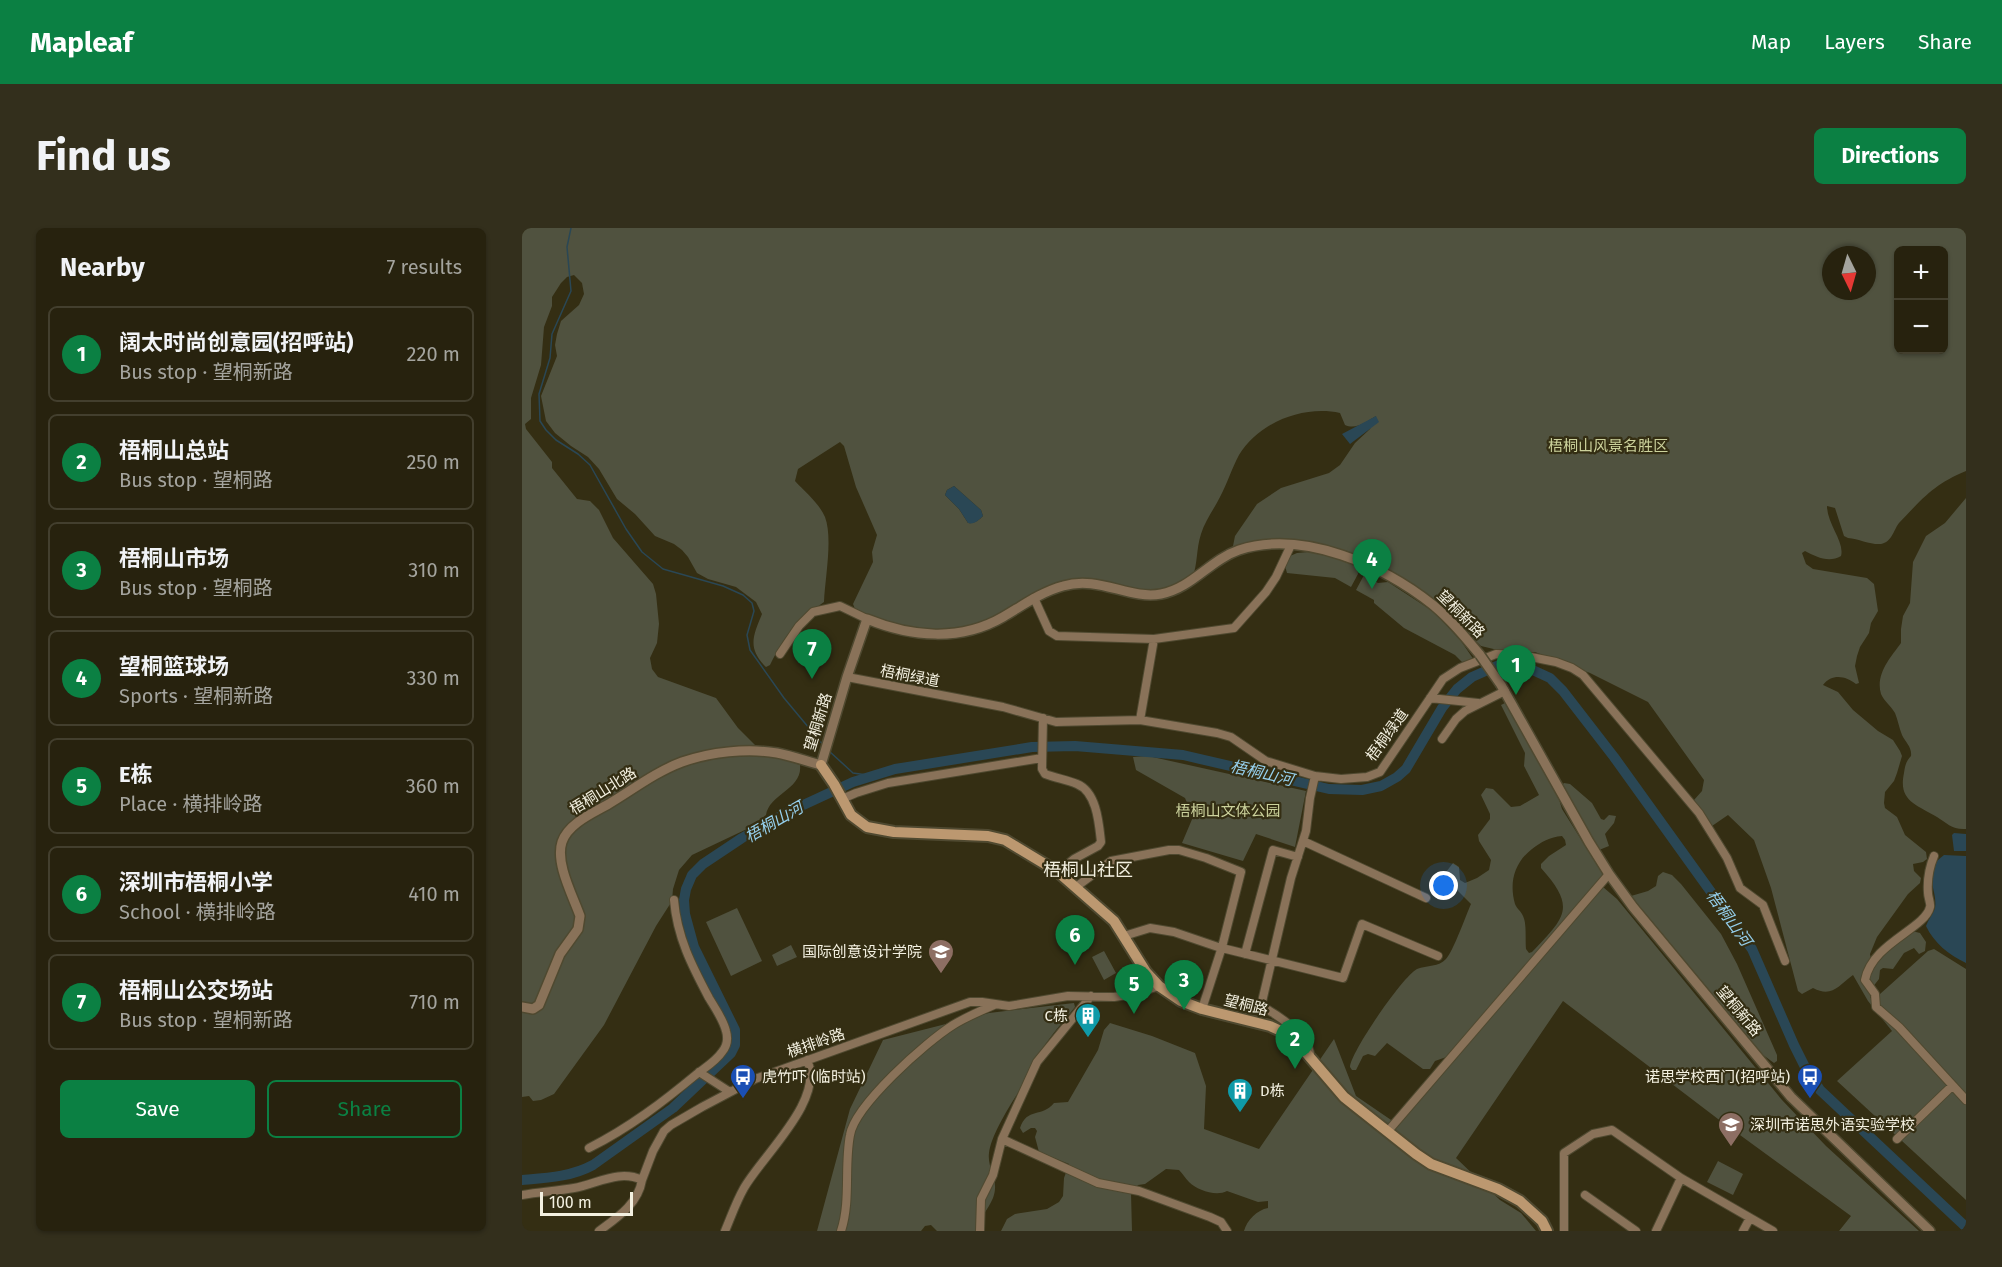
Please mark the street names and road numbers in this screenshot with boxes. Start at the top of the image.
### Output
street label: 望桐新路 [1433,586,1489,642]
street label: 梧桐绿道 [879,661,941,691]
street label: 望桐新路 [801,691,835,753]
street label: 梧桐绿道 [1362,705,1412,765]
street label: 梧桐山北路 [566,763,640,819]
street label: 望桐新路 [1713,982,1765,1040]
street label: 望桐路 [1222,991,1270,1019]
street label: 横排岭路 [785,1025,847,1061]

